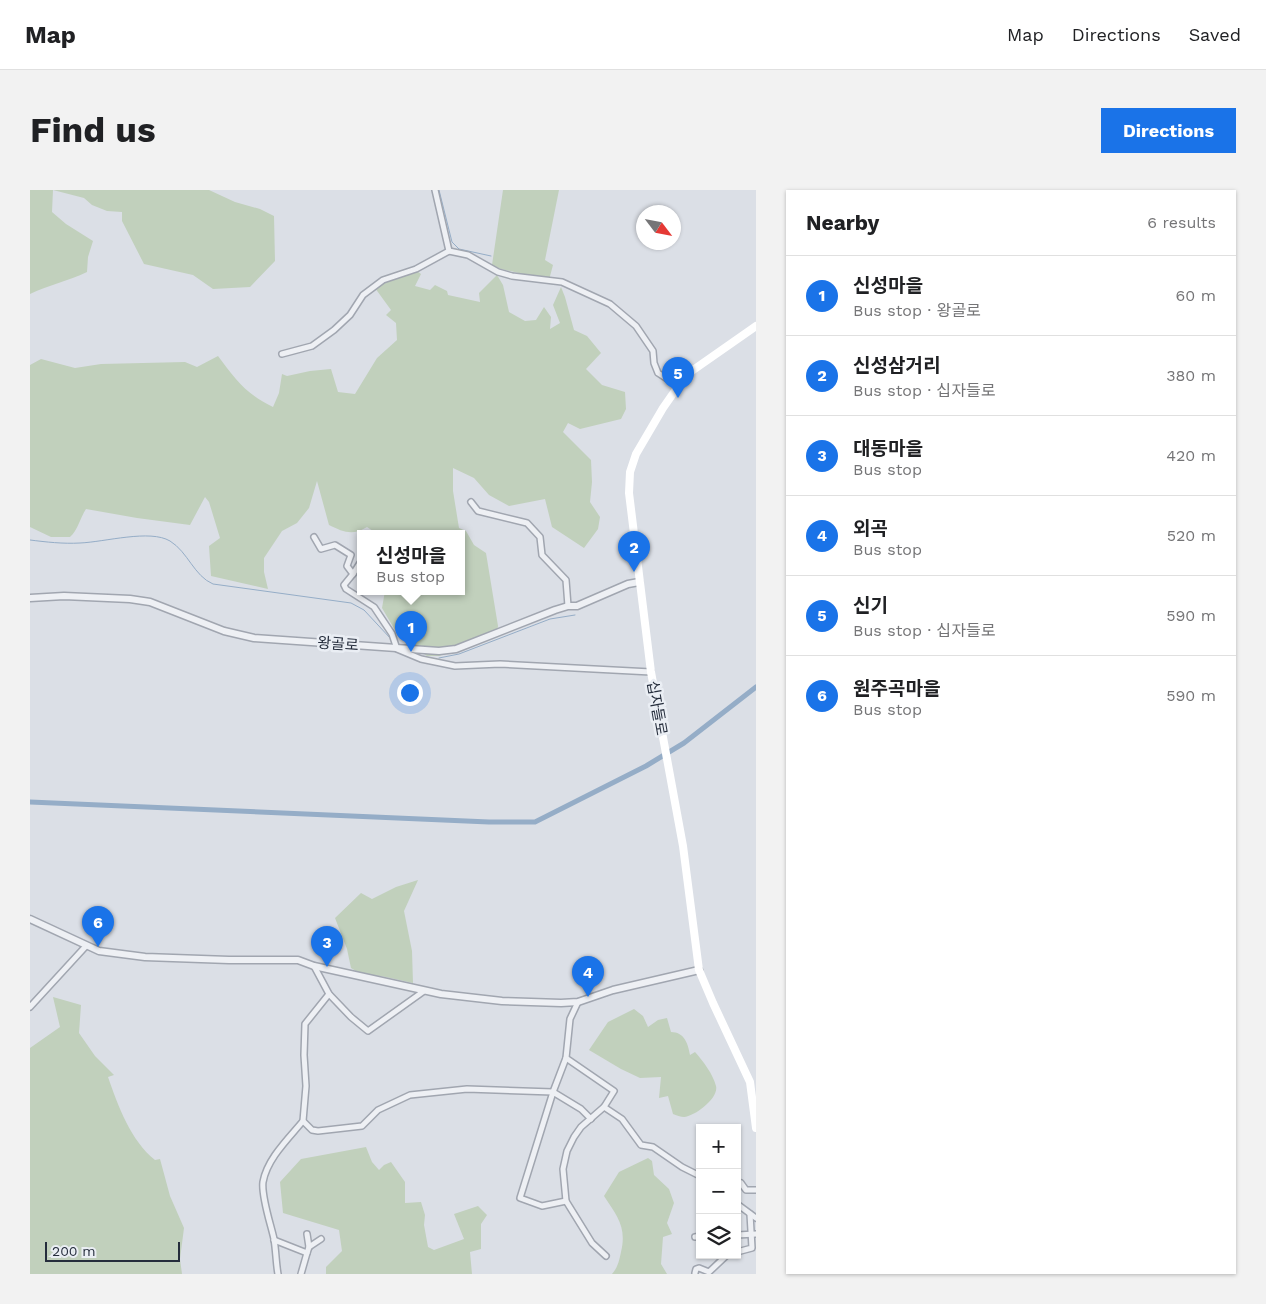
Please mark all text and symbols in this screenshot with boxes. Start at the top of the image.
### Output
text: Map [25,21,76,49]
text: Map [1007,24,1044,45]
text: Directions [1072,24,1161,45]
text: Saved [1189,24,1241,45]
button: Directions [1101,108,1236,153]
text: Find us [30,109,156,151]
north arrow [636,205,681,250]
text: Nearby [806,210,879,235]
text: 6 results [1147,213,1216,232]
text: 신성마을 [853,274,923,297]
text: 1 [819,286,825,305]
text: 60 m [1176,286,1216,305]
text: Bus stop · 왕골로 [853,301,981,320]
text: 신성삼거리 [853,354,940,377]
pin: 5 [662,357,694,398]
text: 2 [817,366,827,385]
text: 380 m [1166,366,1216,385]
text: Bus stop · 십자들로 [853,381,995,400]
text: 대동마을 [853,437,923,460]
text: 3 [817,446,827,465]
text: 420 m [1166,446,1216,465]
text: Bus stop [853,460,922,479]
text: 외곡 [853,517,888,540]
text: 4 [817,526,827,545]
text: 520 m [1167,526,1216,545]
popup [357,530,465,595]
pin: 2 [618,531,650,572]
text: Bus stop [853,540,922,559]
text: 신성마을 [376,544,446,567]
text: Bus stop [376,567,445,586]
text: 신기 [853,594,888,617]
text: 5 [817,606,827,625]
text: 590 m [1166,606,1216,625]
pin: 1 [395,611,427,652]
text: Bus stop · 십자들로 [853,621,995,640]
street label: 왕골로 [317,634,359,654]
text: 원주곡마을 [853,677,940,700]
street label: 십자들로 [643,679,671,737]
your location [397,680,423,706]
text: 6 [817,686,827,705]
text: 590 m [1166,686,1216,705]
text: Bus stop [853,700,922,719]
pin: 6 [82,906,114,947]
pin: 3 [311,926,343,967]
pin: 4 [572,956,604,997]
map controls [696,1124,741,1259]
button: + [696,1124,741,1169]
button: − [696,1169,741,1214]
button: layers [696,1214,741,1259]
scale bar [45,1239,180,1262]
text: 200 m [52,1243,96,1259]

